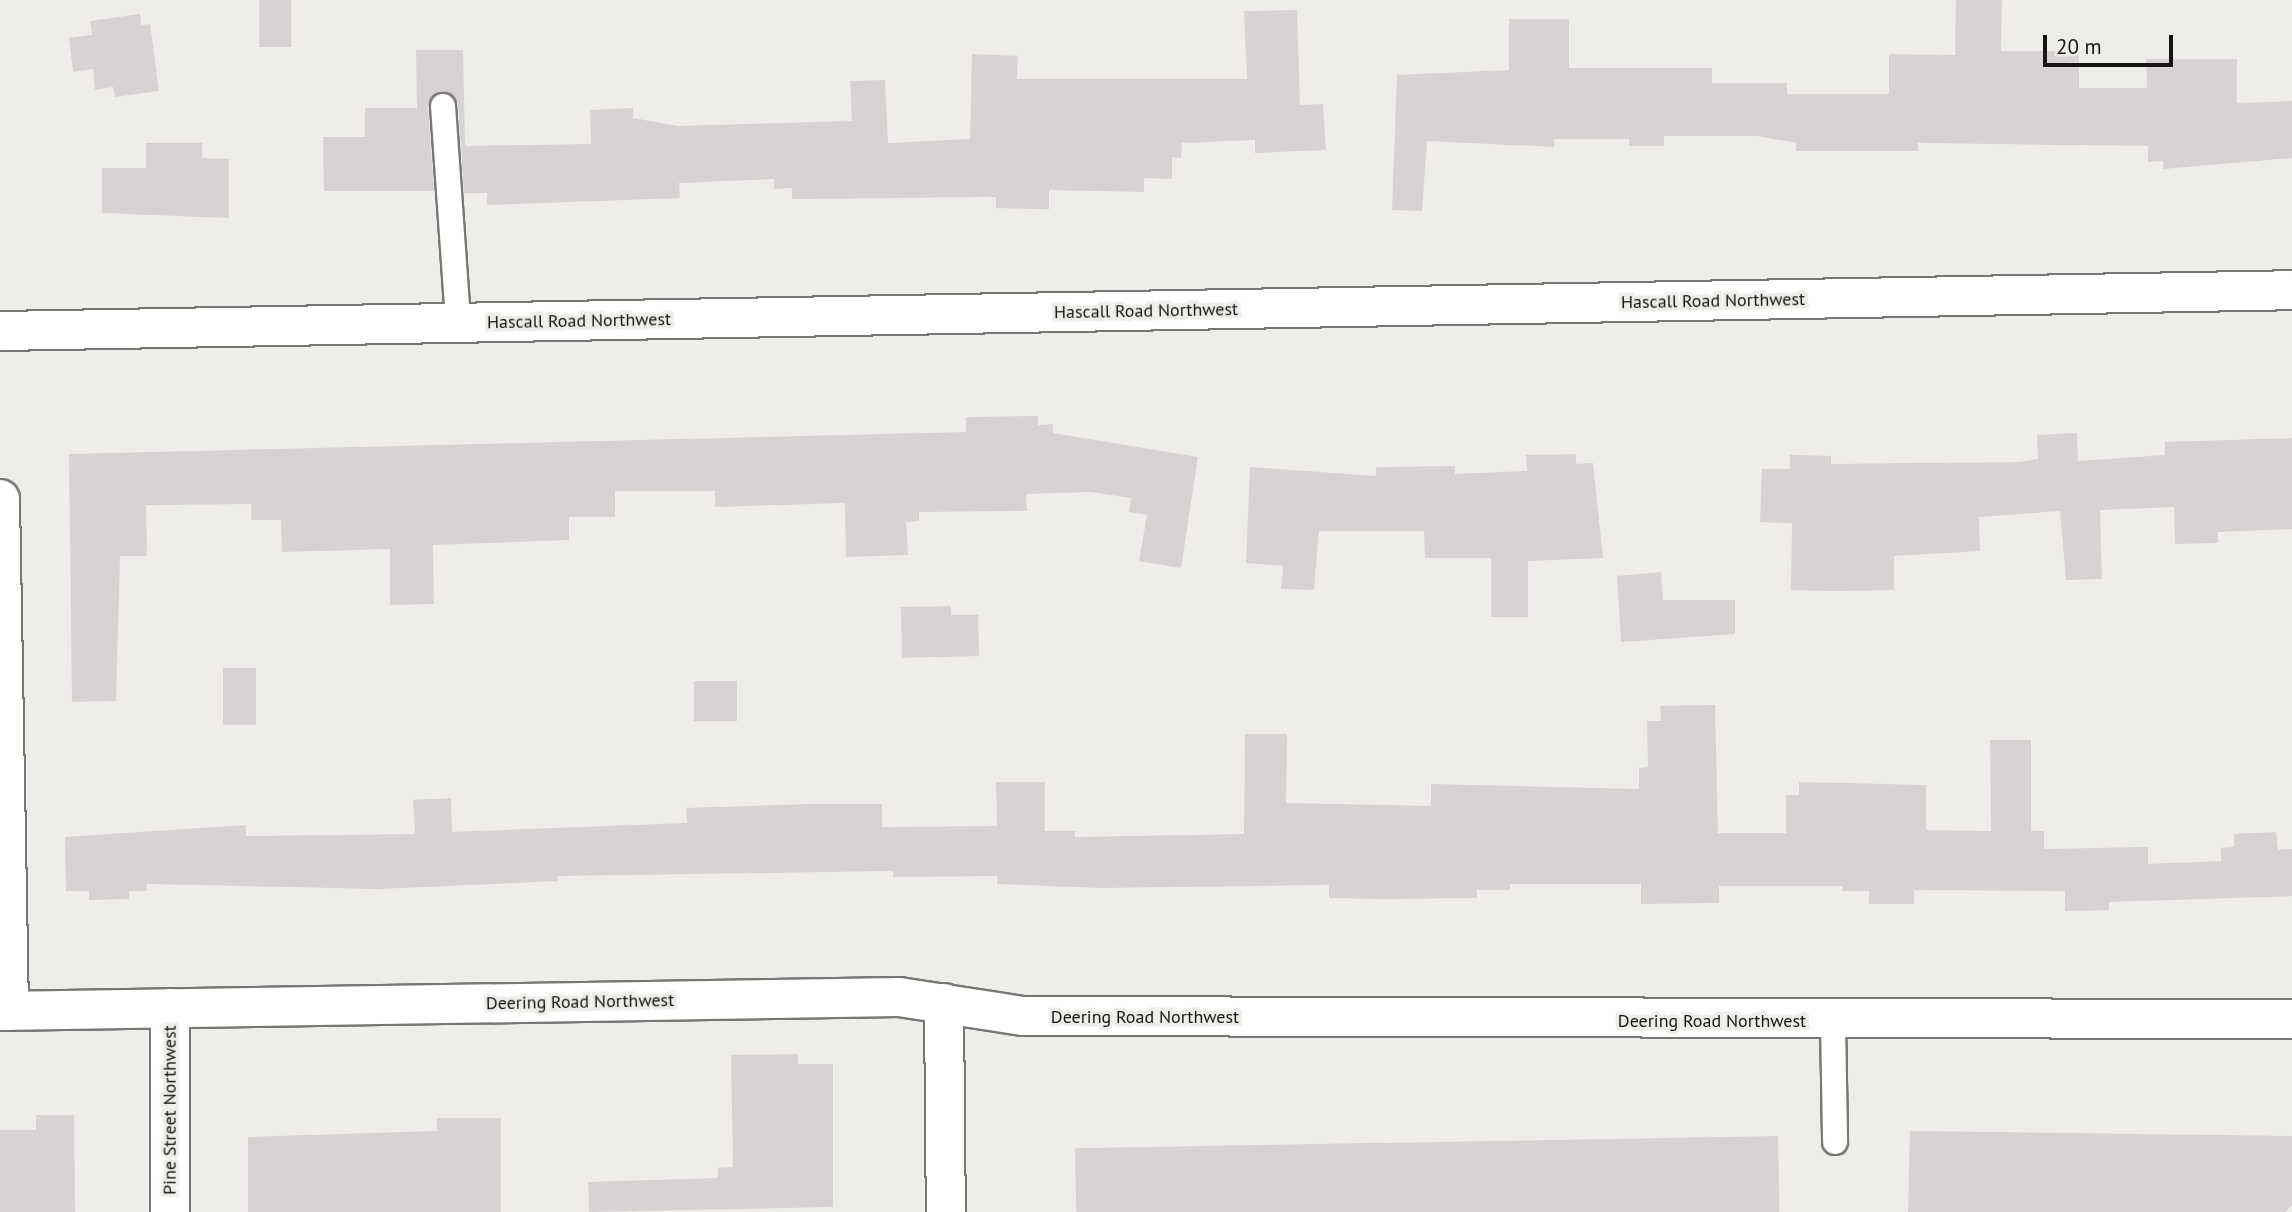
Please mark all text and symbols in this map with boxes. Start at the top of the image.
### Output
scale bar [2047,21,2176,65]
text: 20 m [2056,33,2102,60]
street label: Hascall Road Northwest [1621,289,1805,313]
street label: Hascall Road Northwest [1054,299,1238,323]
street label: Hascall Road Northwest [487,309,671,333]
street label: Deering Road Northwest [486,990,674,1014]
street label: Deering Road Northwest [1051,1006,1239,1028]
street label: Deering Road Northwest [1618,1010,1806,1032]
street label: Pine Street Northwest [159,1025,181,1195]

